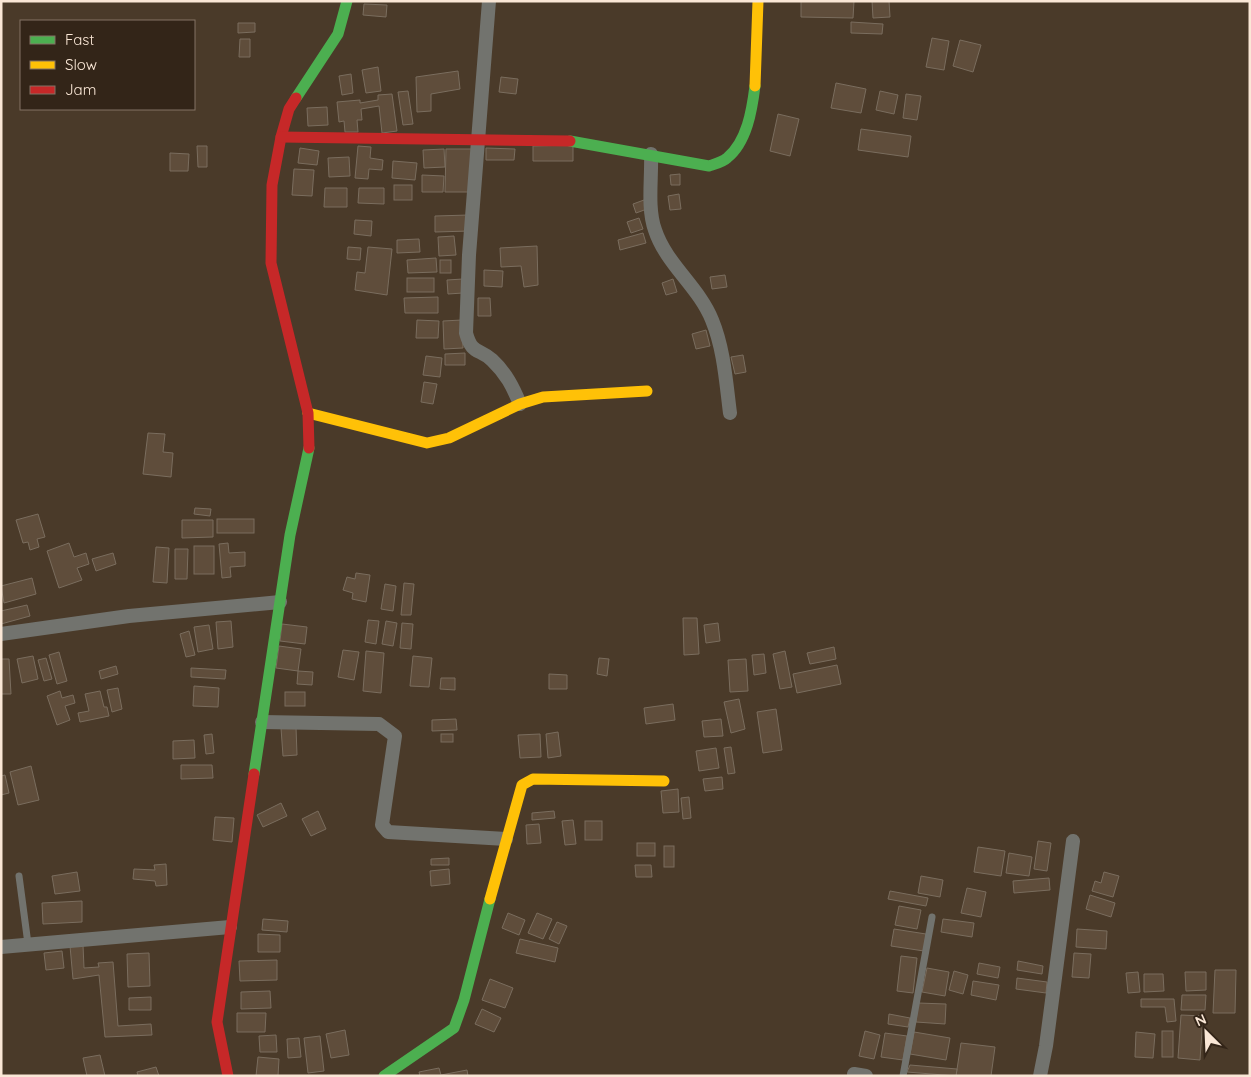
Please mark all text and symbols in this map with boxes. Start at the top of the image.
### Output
legend [20,20,195,110]
text: Fast [65,30,94,49]
text: Slow [65,55,97,74]
text: Jam [65,80,96,99]
north arrow [1181,1007,1231,1057]
text: N [1192,1010,1209,1030]

